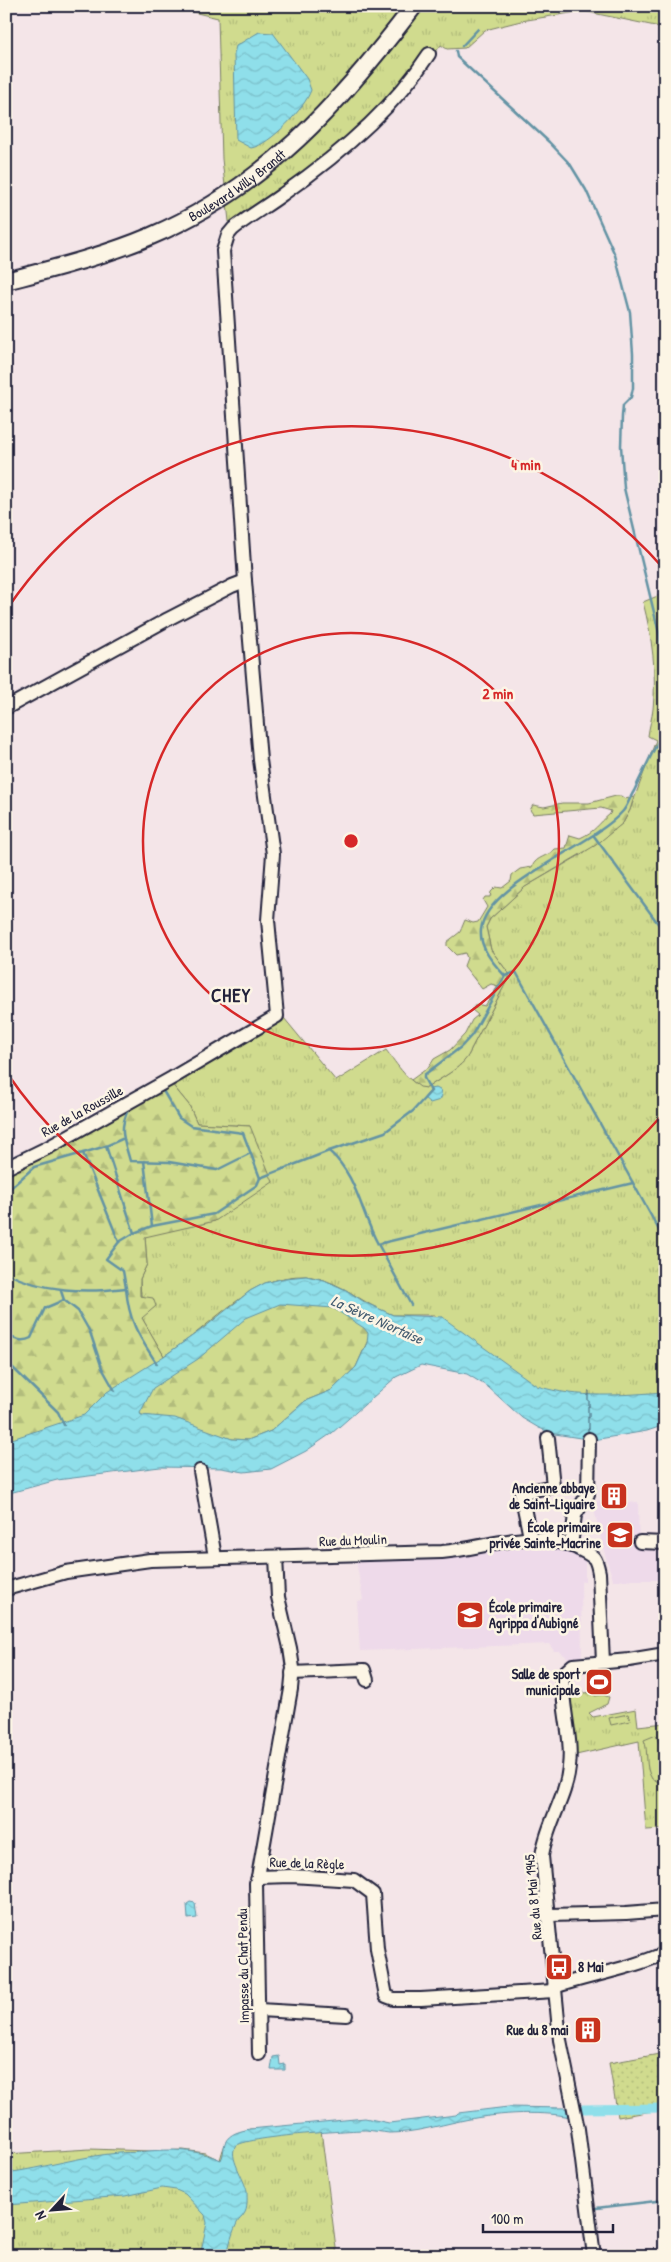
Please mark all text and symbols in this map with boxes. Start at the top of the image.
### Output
street label: Boulevard Willy Brandt [185,144,289,225]
text: 4 min [511,454,541,475]
text: 2 min [483,683,514,704]
centre of rings [342,832,360,850]
district label: CHEY [211,982,251,1008]
street label: Rue de la Roussille [38,1080,126,1141]
water label: La Sèvre Niortaise [328,1290,427,1350]
place label: Ancienne abbaye de Saint-Liguaire [509,1478,595,1515]
building icon: Ancienne abbaye de Saint-Liguaire [599,1481,629,1511]
place label: École primaire privée Sainte-Macrine [489,1517,601,1554]
school or university icon: École primaire privée Sainte-Macrine [605,1520,635,1550]
street label: Rue du Moulin [319,1529,387,1550]
place label: École primaire Agrippa d'Aubigné [489,1597,579,1634]
school or university icon: École primaire Agrippa d'Aubigné [455,1600,485,1630]
place label: Salle de sport municipale [512,1664,581,1701]
sports icon: Salle de sport municipale [584,1667,614,1697]
street label: Rue de la Règle [269,1852,345,1874]
street label: Rue du 8 Mai 1945 [519,1853,546,1941]
street label: Impasse du Chat Pendu [232,1908,254,2024]
bus stop icon: 8 Mai [544,1952,574,1982]
place label: 8 Mai [578,1957,604,1976]
building icon: Rue du 8 mai [573,2015,603,2045]
place label: Rue du 8 mai [507,2020,569,2039]
north arrow [28,2184,78,2234]
scale bar [483,2202,614,2234]
text: N [29,2208,50,2223]
text: 100 m [491,2208,524,2229]

